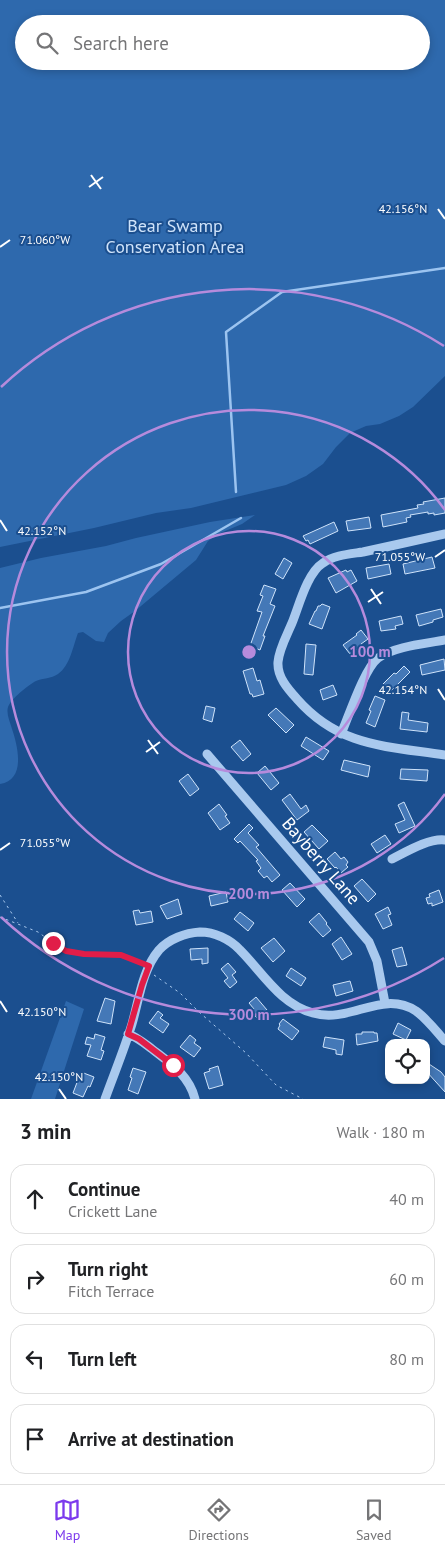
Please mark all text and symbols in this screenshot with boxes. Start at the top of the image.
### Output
search box [15,15,430,70]
icon: search [33,29,61,57]
text: Search here [73,31,169,55]
text: 42.156°N [379,201,427,216]
park label: Bear Swamp Conservation Area [106,214,244,258]
text: 71.060°W [20,232,70,247]
text: 42.152°N [18,523,66,538]
text: 71.055°W [375,549,425,564]
text: 100 m [349,642,391,661]
centre of rings [240,643,258,661]
text: 42.154°N [379,682,427,697]
street label: Bayberry Lane [277,812,366,909]
text: 71.055°W [20,835,70,850]
text: 200 m [228,884,270,903]
route end [42,932,65,955]
text: 42.150°N [18,1004,66,1019]
text: 300 m [228,1005,270,1024]
map controls [385,1039,430,1084]
button: locate [385,1039,430,1084]
route start [162,1054,185,1077]
text: 42.150°N [35,1069,83,1084]
text: 3 min [20,1118,71,1145]
text: Walk · 180 m [336,1122,425,1142]
text: Continue [68,1177,140,1201]
icon: ahead [21,1185,49,1213]
text: 40 m [389,1189,424,1209]
text: Crickett Lane [68,1201,157,1221]
text: Turn right [68,1257,148,1281]
icon: right [21,1265,49,1293]
text: 60 m [389,1269,424,1289]
text: Fitch Terrace [68,1281,154,1301]
icon: left [21,1345,49,1373]
text: Turn left [68,1347,137,1371]
text: 80 m [389,1349,424,1369]
icon: arrive [21,1425,49,1453]
text: Arrive at destination [68,1427,234,1451]
tab: Map [53,1496,81,1544]
tab: Directions [188,1496,249,1544]
tab: Saved [356,1496,392,1544]

